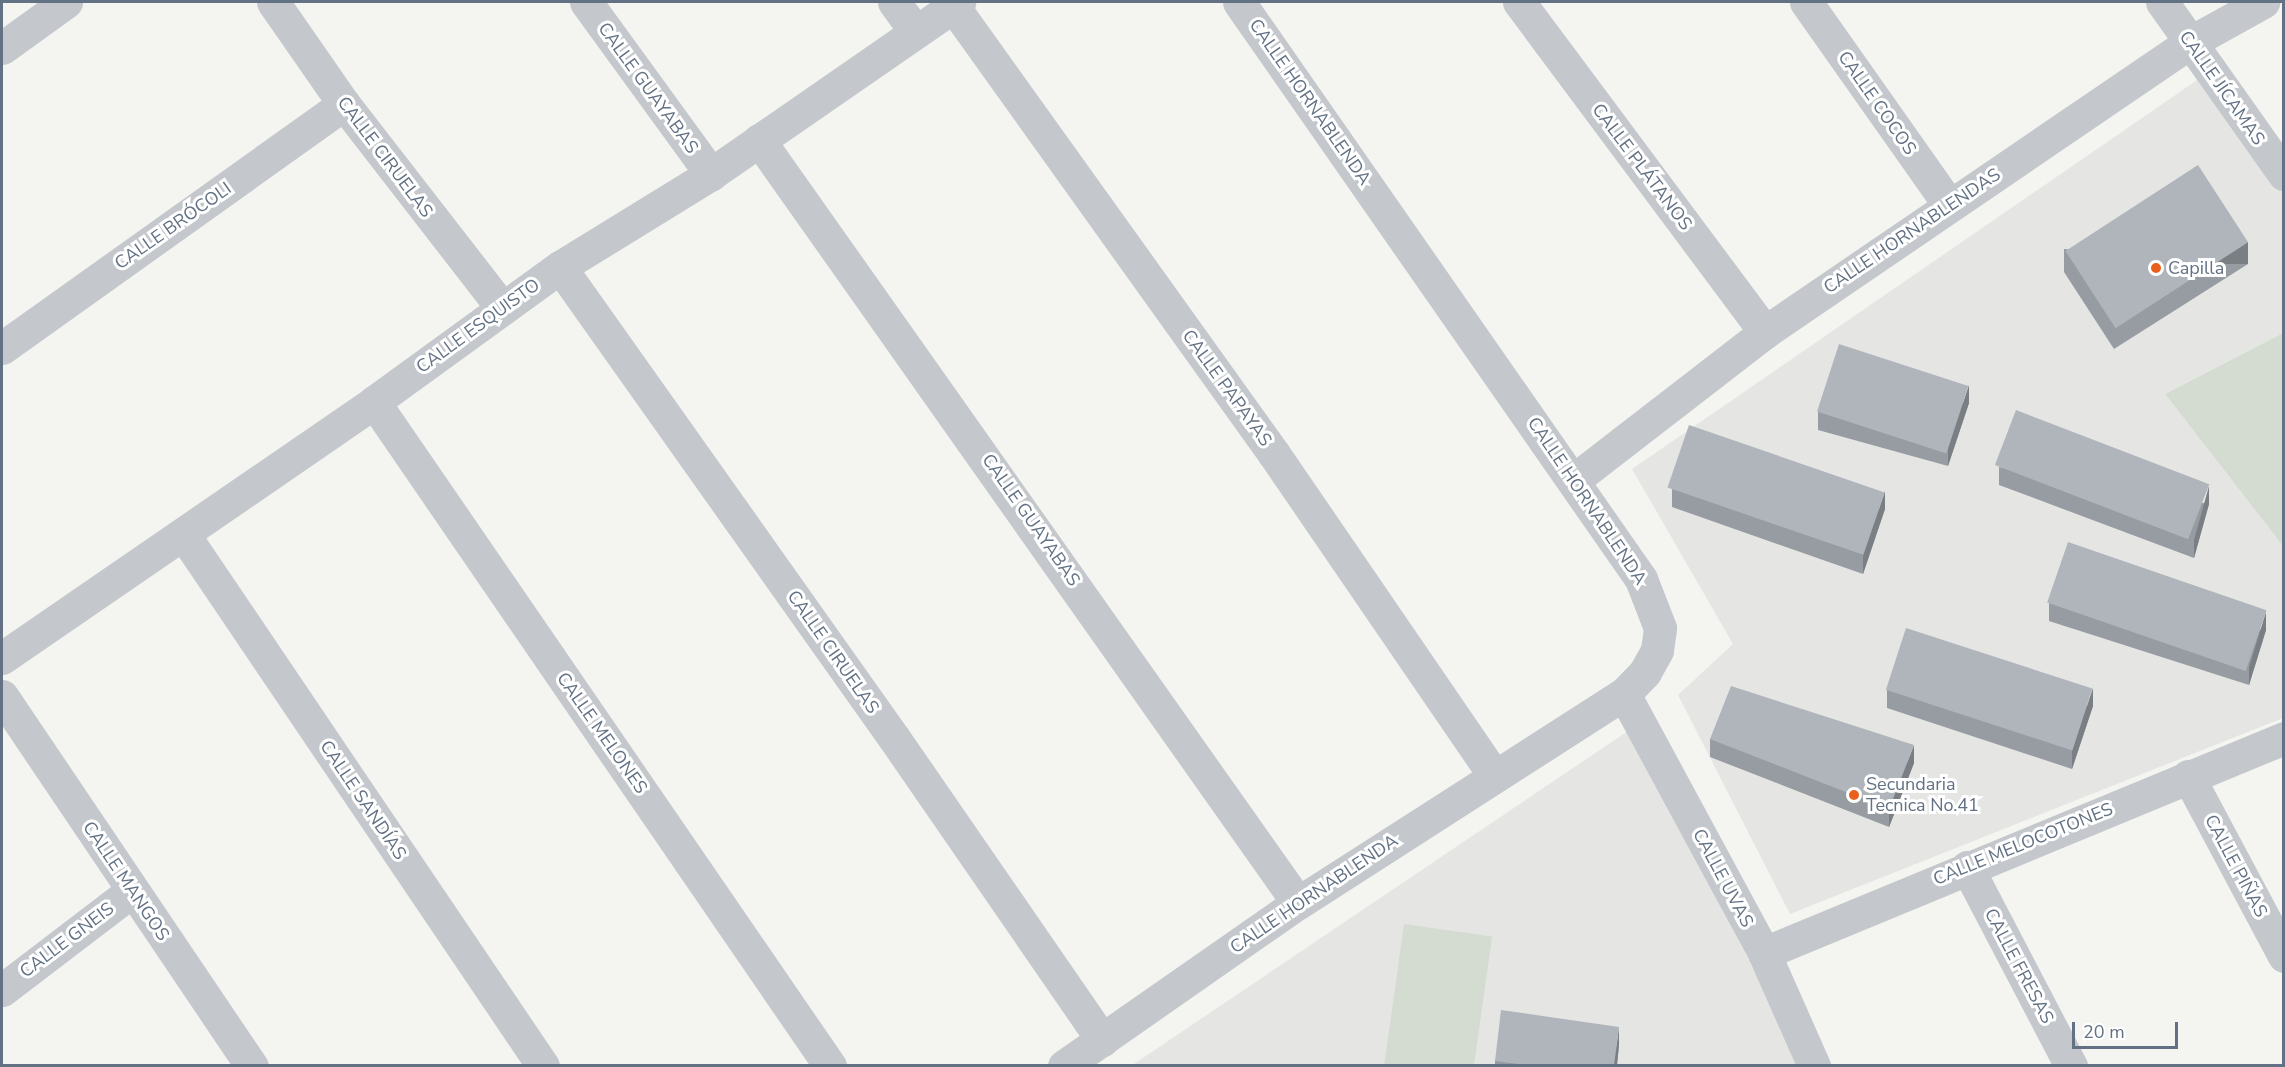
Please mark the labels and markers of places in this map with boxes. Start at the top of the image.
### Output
place label: Capilla [2168,257,2224,279]
marker: Capilla [2149,261,2163,275]
place label: Secundaria Tecnica No.41 [1866,774,1979,816]
marker: Secundaria Tecnica No.41 [1847,788,1861,802]

